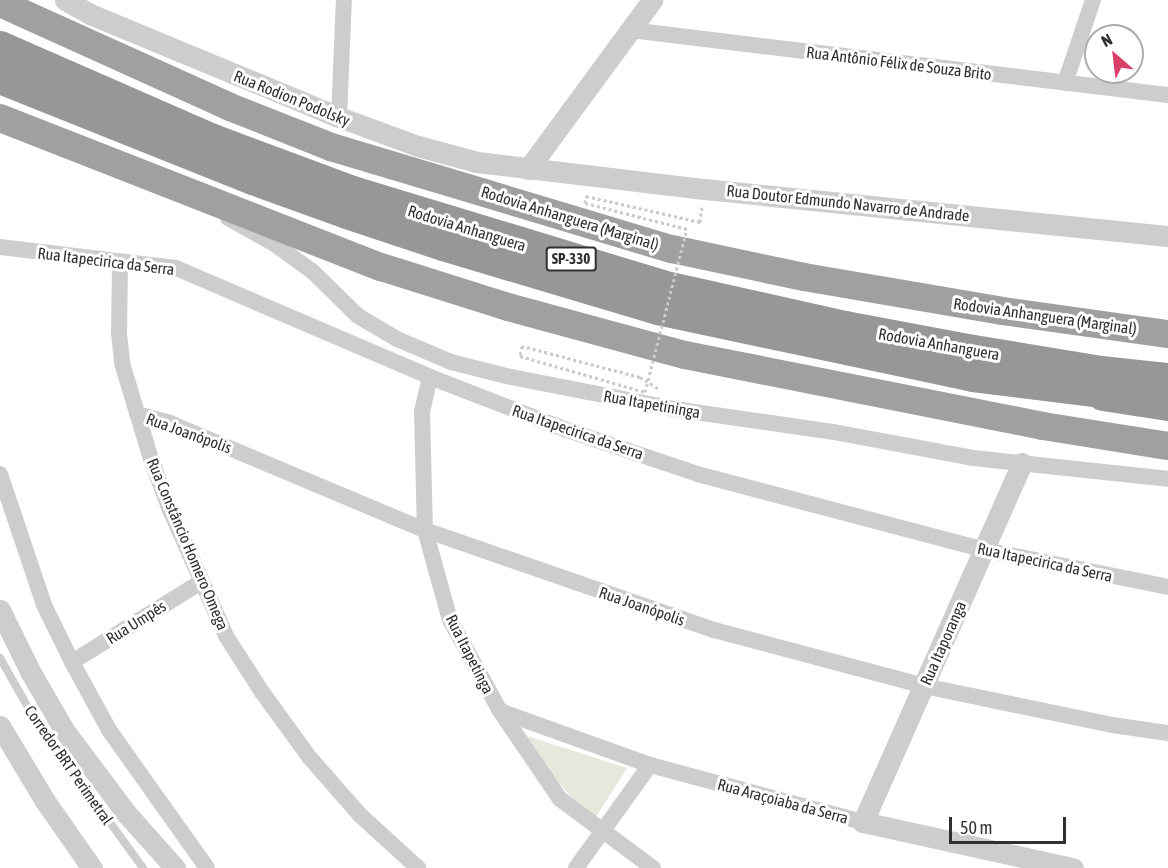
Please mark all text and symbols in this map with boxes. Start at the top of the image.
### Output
north arrow [1084,24,1144,84]
text: N [1098,30,1115,50]
street label: Rua Antônio Félix de Souza Brito [805,42,993,84]
street label: Rua Rodion Podolsky [231,66,353,130]
street label: Rua Doutor Edmundo Navarro de Andrade [726,181,970,225]
street label: Rodovia Anhanguera (Marginal) [479,182,661,254]
street label: Rodovia Anhanguera [406,201,528,255]
street label: Rua Itapecirica da Serra [37,243,175,279]
road number: SP-330 [546,247,596,271]
street label: Rodovia Anhanguera (Marginal) [952,294,1138,338]
street label: Rodovia Anhanguera [877,324,1001,364]
street label: Rua Itapetininga [602,386,702,422]
street label: Rua Itapecirica da Serra [510,401,646,463]
street label: Rua Joanópolis [144,409,234,457]
street label: Rua Constâncio Homero Omega [143,455,233,633]
street label: Rua Itapecirica da Serra [976,538,1114,586]
street label: Rua Joanópolis [597,582,687,630]
street label: Rua Umpês [103,596,169,648]
street label: Rua Itaporanga [916,598,970,688]
street label: Rua Itapetinga [442,611,498,697]
street label: Corredor BRT Perimetral [21,702,117,828]
street label: Rua Araçoiaba da Serra [716,774,850,828]
scale bar [952,805,1069,843]
text: 50 m [960,817,992,838]

